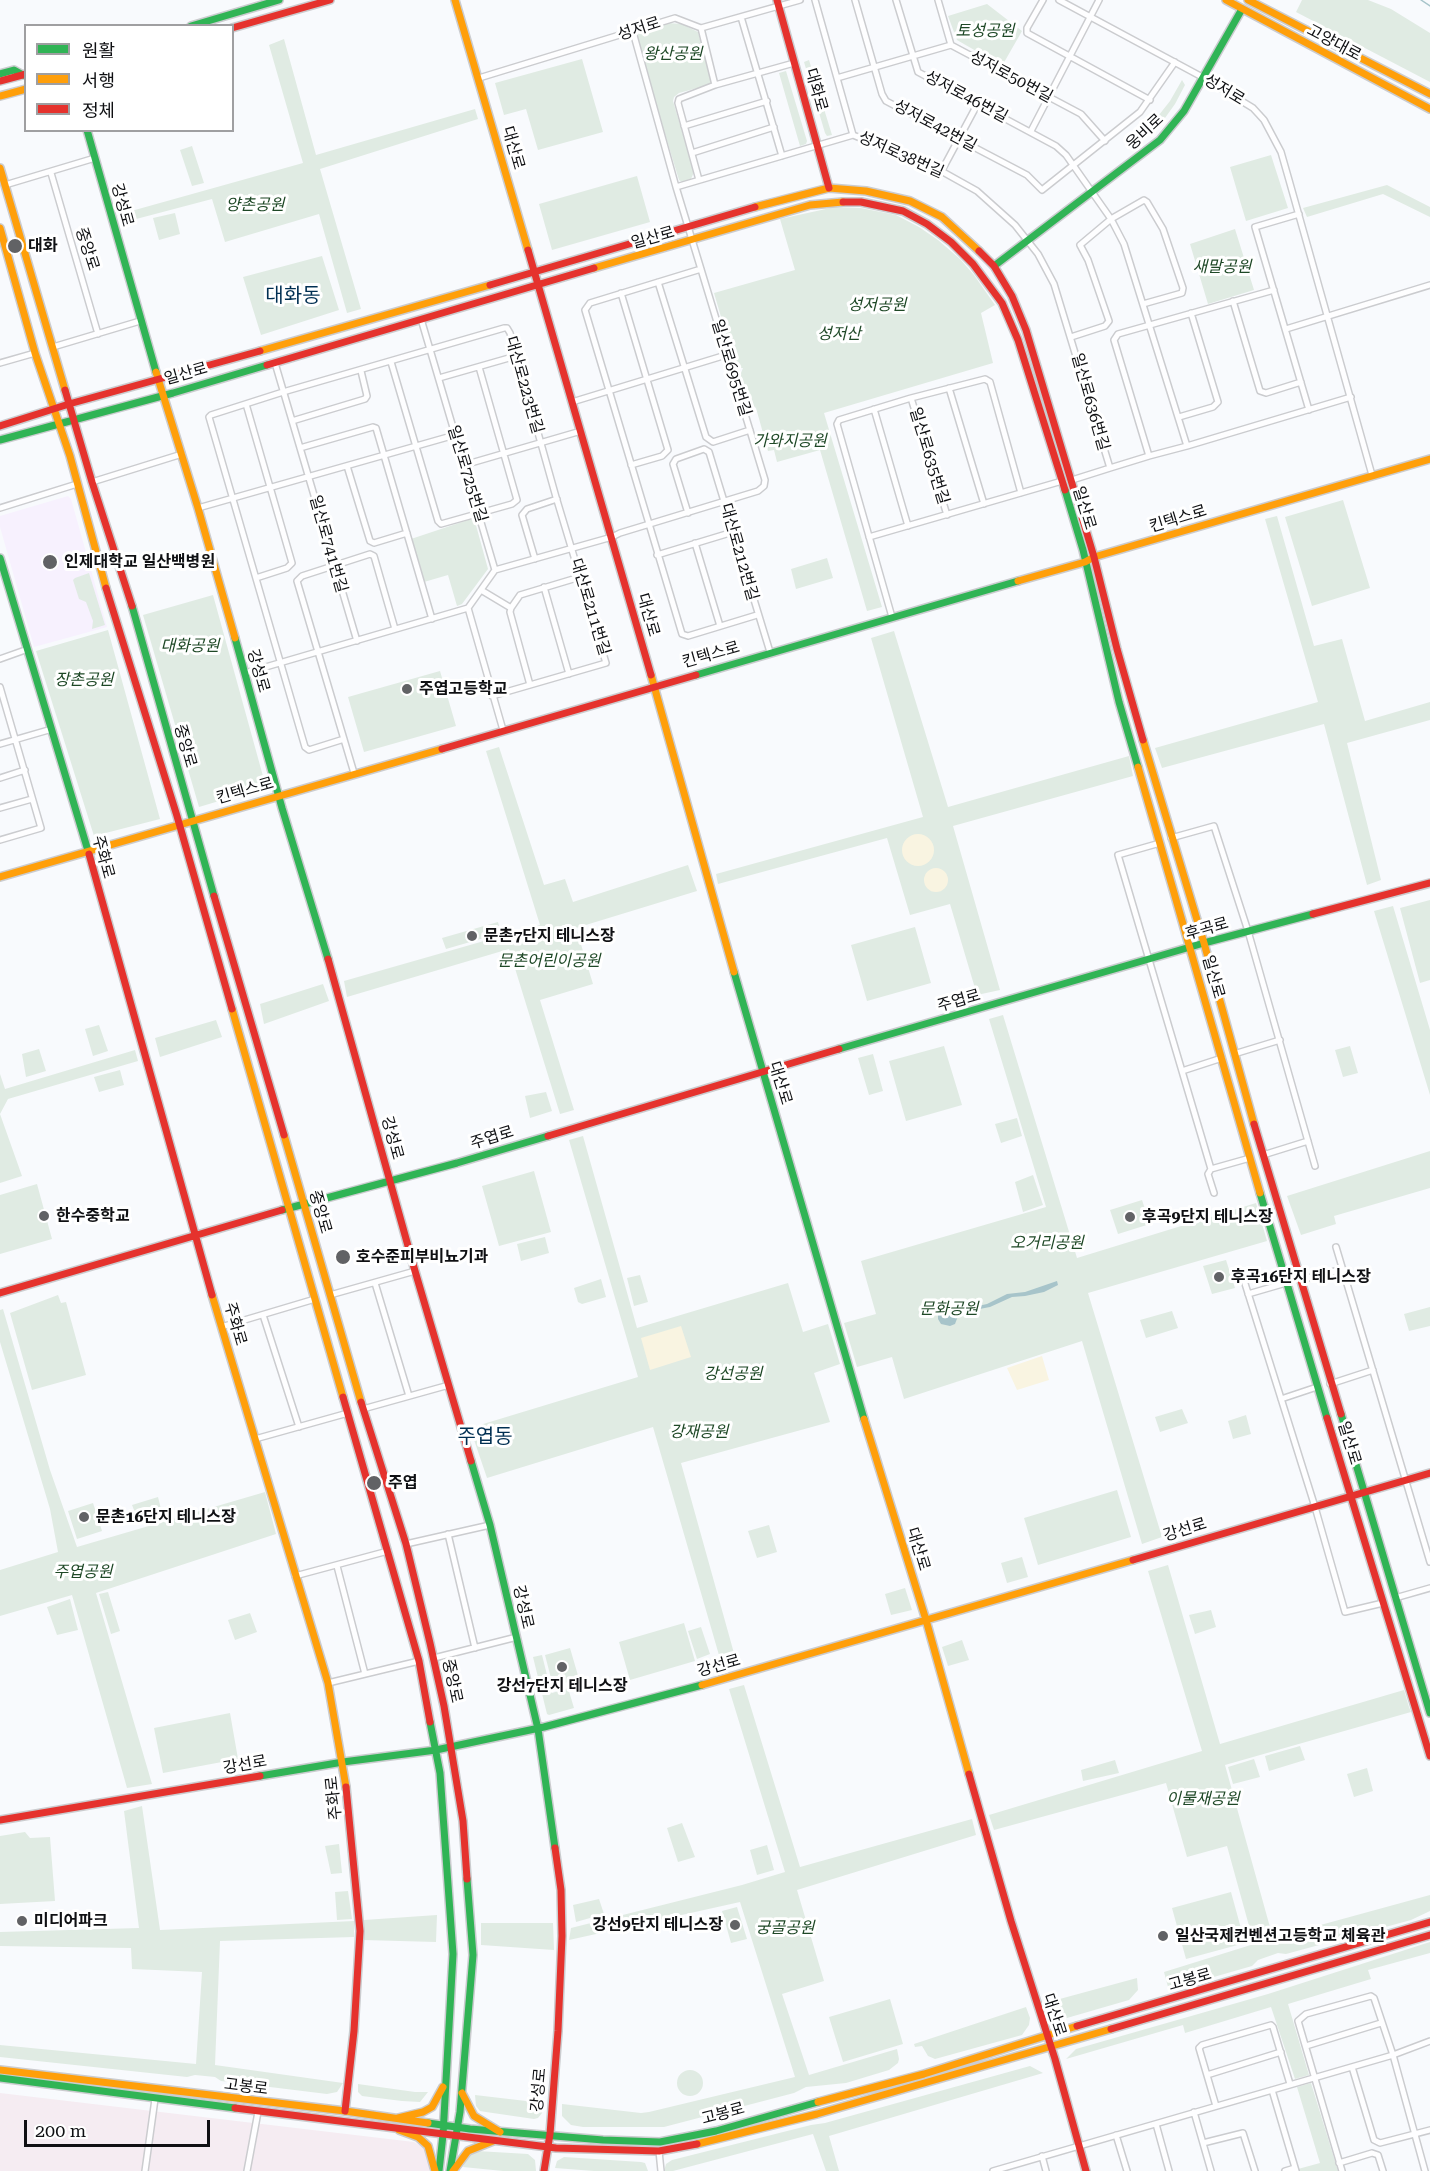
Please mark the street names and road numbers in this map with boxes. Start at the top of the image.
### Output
street label: 성저로 [615,13,663,45]
street label: 고양대로 [1303,21,1365,65]
street label: 성저로50번길 [966,47,1056,107]
street label: 대화로 [801,66,831,114]
street label: 성저로46번길 [921,67,1011,127]
street label: 성저로 [1200,70,1248,110]
street label: 성저로42번길 [890,96,980,156]
street label: 웅비로 [1122,110,1168,154]
street label: 대산로 [498,124,528,172]
street label: 성저로38번길 [855,128,947,182]
street label: 강성로 [107,181,137,229]
street label: 일산로 [629,223,677,253]
street label: 중앙로 [71,225,103,273]
street label: 일산로695번길 [707,317,755,419]
street label: 대산로223번길 [501,334,547,436]
street label: 일산로636번길 [1067,351,1113,453]
street label: 일산로 [162,359,210,389]
street label: 일산로635번길 [905,405,953,507]
street label: 일산로725번길 [443,423,491,525]
street label: 일산로 [1068,484,1100,532]
street label: 일산로741번길 [305,493,351,595]
street label: 대산로212번길 [716,501,762,603]
street label: 킨텍스로 [1147,501,1209,537]
street label: 대산로211번길 [566,556,614,658]
street label: 대산로 [633,591,663,639]
street label: 킨텍스로 [680,638,742,672]
street label: 강성로 [243,647,273,695]
street label: 중앙로 [170,722,200,770]
street label: 킨텍스로 [214,774,276,808]
street label: 주화로 [88,833,118,881]
street label: 후곡로 [1183,914,1231,944]
street label: 일산로 [1198,953,1228,1001]
street label: 주엽로 [935,986,983,1016]
street label: 대산로 [764,1059,796,1107]
street label: 강성로 [377,1114,407,1162]
street label: 주엽로 [468,1122,516,1154]
street label: 중앙로 [305,1188,335,1236]
street label: 주화로 [220,1300,250,1348]
street label: 일산로 [1333,1419,1365,1467]
street label: 강선로 [1161,1514,1209,1546]
street label: 대산로 [902,1525,934,1573]
street label: 강성로 [509,1583,537,1631]
street label: 강선로 [695,1651,743,1681]
street label: 중앙로 [438,1657,466,1705]
street label: 강선로 [222,1752,268,1778]
street label: 주화로 [322,1775,346,1821]
street label: 고봉로 [1166,1965,1214,1995]
street label: 대산로 [1038,1991,1070,2039]
street label: 강성로 [528,2067,550,2113]
street label: 고봉로 [223,2075,269,2099]
street label: 고봉로 [699,2099,747,2129]

